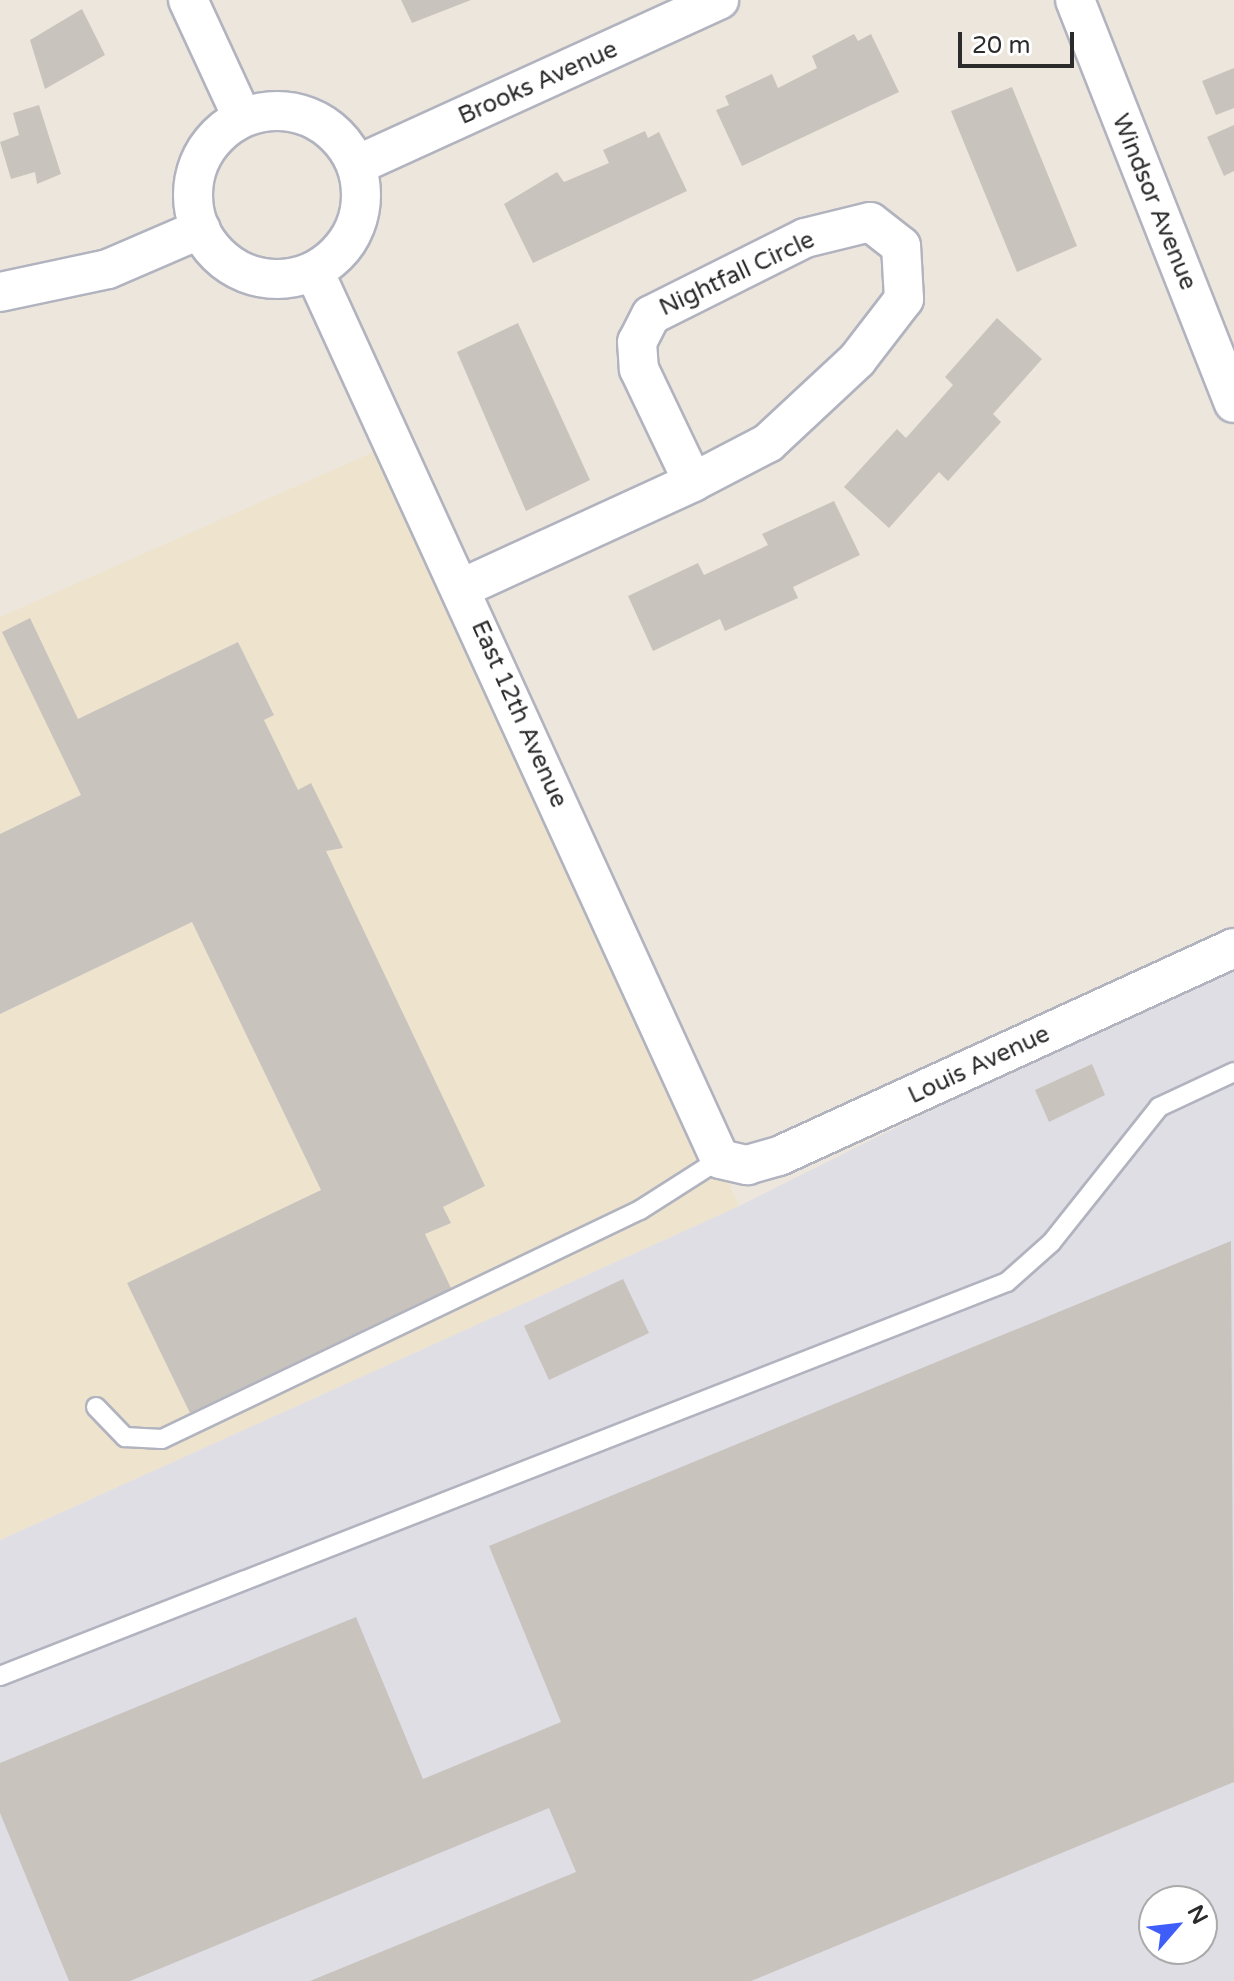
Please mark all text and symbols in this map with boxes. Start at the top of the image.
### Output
scale bar [962,16,1078,66]
text: 20 m [972,31,1030,60]
street label: Brooks Avenue [454,35,622,131]
street label: Windsor Avenue [1106,110,1202,294]
street label: Nightfall Circle [655,225,819,323]
street label: East 12th Avenue [465,616,573,812]
street label: Louis Avenue [904,1020,1054,1110]
north arrow [1138,1885,1218,1965]
text: N [1182,1901,1213,1929]

